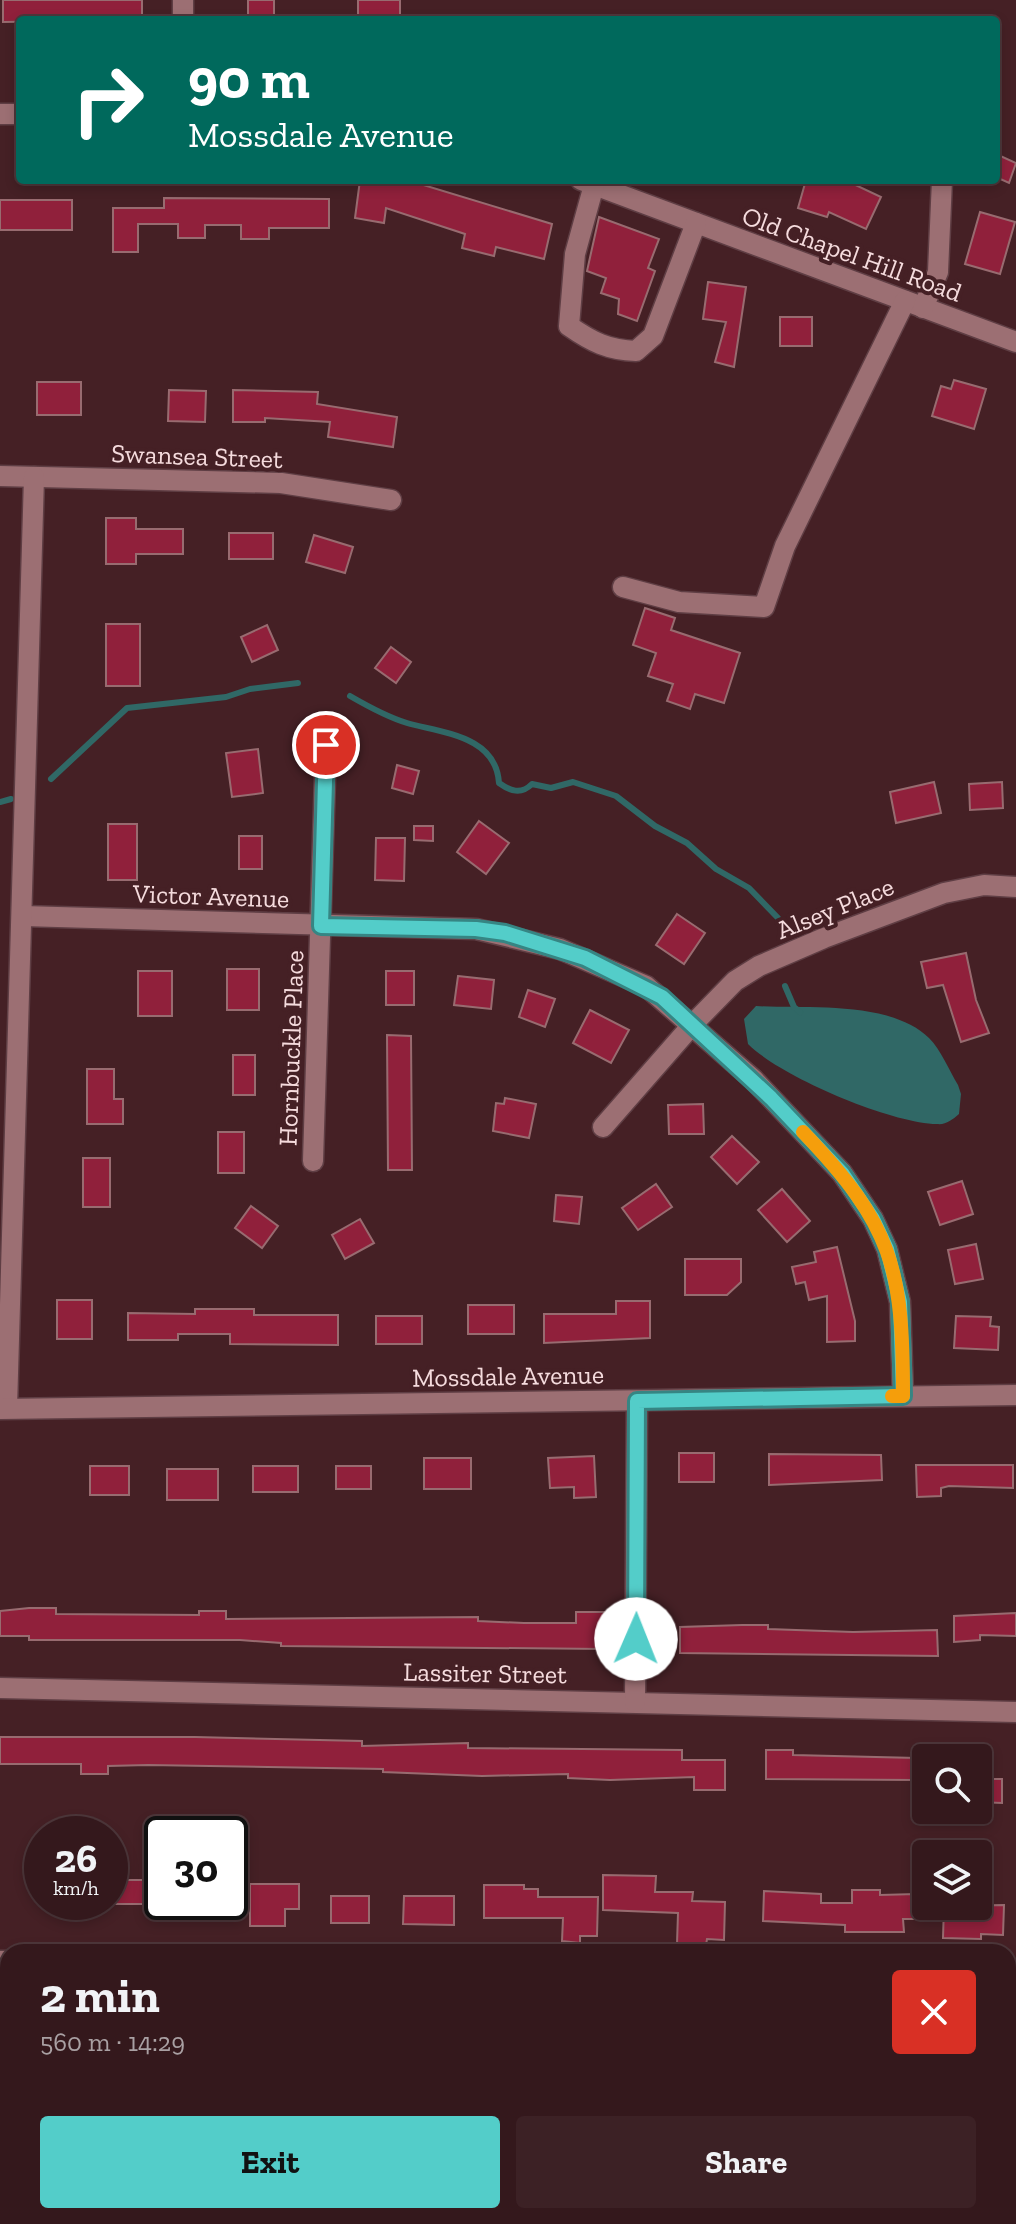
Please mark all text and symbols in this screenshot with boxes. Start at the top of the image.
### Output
text: 90 m [188,45,310,112]
icon: right [56,48,160,152]
text: Mossdale Avenue [188,113,454,156]
street label: Old Chapel Hill Road [738,199,966,309]
street label: Swansea Street [111,437,284,475]
pin [292,711,360,779]
icon: arrive [304,723,348,767]
street label: Alsey Place [771,870,899,946]
street label: Victor Avenue [131,877,290,915]
street label: Hornbuckle Place [272,950,310,1146]
street label: Mossdale Avenue [412,1358,604,1394]
position arrow [594,1597,678,1681]
street label: Lassiter Street [403,1656,567,1690]
map controls [912,1744,992,1920]
button: search [912,1744,992,1824]
speed limit sign: 30 [144,1816,248,1920]
text: 26 [55,1834,97,1882]
button: layers [912,1840,992,1920]
text: km/h [53,1876,99,1900]
text: 2 min [40,1967,160,2024]
button: close [892,1970,976,2054]
text: 560 m · 14:29 [40,2026,185,2058]
button: Exit [40,2116,500,2208]
button: Share [516,2116,976,2208]

